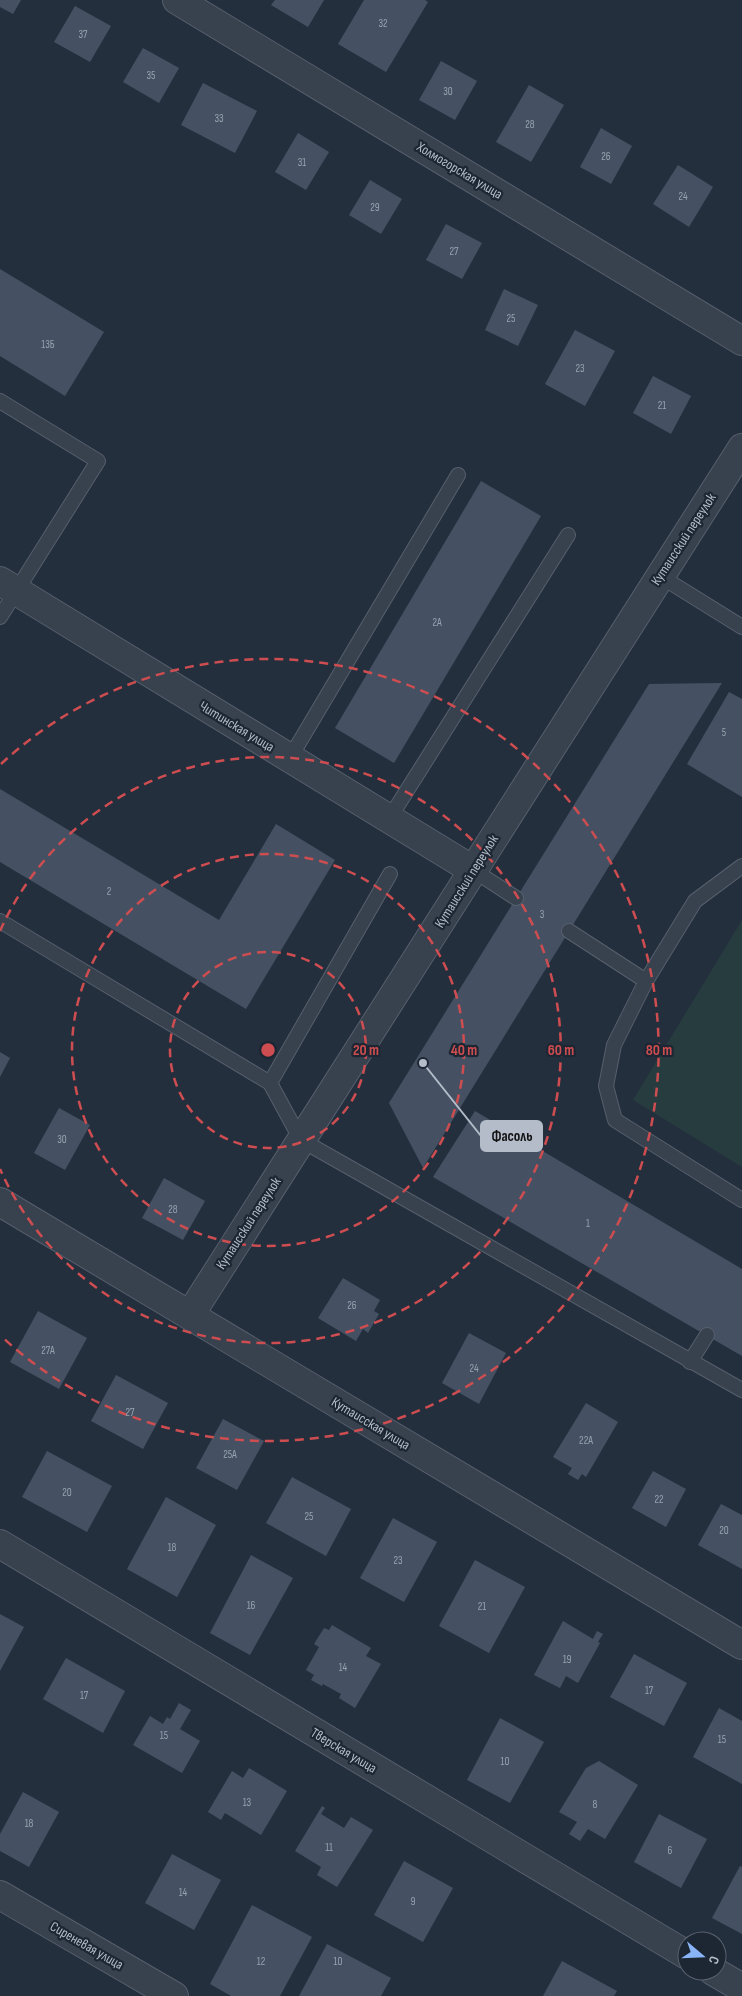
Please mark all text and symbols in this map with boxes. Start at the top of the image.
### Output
house number: 32 [378,17,388,30]
house number: 37 [78,28,88,41]
house number: 35 [146,69,156,82]
house number: 30 [443,85,453,98]
house number: 33 [214,112,224,125]
house number: 28 [525,118,535,131]
street label: Холмогорская улица [413,138,506,203]
house number: 26 [601,150,611,163]
house number: 31 [298,156,306,169]
house number: 24 [678,190,688,203]
house number: 29 [370,201,380,214]
house number: 27 [450,245,459,258]
house number: 25 [507,312,515,325]
house number: 13Б [41,338,55,351]
house number: 23 [575,362,585,375]
house number: 21 [658,399,666,412]
street label: Кутаисский переулок [647,489,720,589]
house number: 2А [432,616,442,629]
street label: Читинская улица [196,697,277,755]
house number: 5 [722,726,726,739]
street label: Кутаисский переулок [431,831,502,931]
house number: 2 [107,885,112,898]
house number: 3 [540,908,545,921]
centre of rings [259,1041,277,1059]
text: 20 m [353,1041,379,1060]
text: 40 m [451,1041,477,1060]
text: 60 m [548,1041,574,1060]
text: 80 m [646,1041,672,1060]
callout: Фасоль [481,1121,542,1151]
text: Фасоль [491,1127,533,1146]
house number: 30 [57,1133,67,1146]
street label: Кутаисский переулок [212,1173,285,1273]
house number: 28 [168,1203,178,1216]
house number: 1 [586,1217,590,1230]
house number: 26 [347,1299,357,1312]
house number: 27А [41,1344,55,1357]
house number: 24 [469,1362,479,1375]
street label: Кутаисская улица [328,1393,413,1454]
house number: 27 [126,1406,135,1419]
house number: 22А [579,1434,593,1447]
house number: 25А [223,1448,237,1461]
house number: 20 [62,1486,72,1499]
house number: 22 [654,1493,664,1506]
house number: 25 [305,1510,313,1523]
house number: 20 [719,1524,729,1537]
house number: 18 [168,1541,177,1554]
house number: 23 [393,1554,403,1567]
house number: 16 [247,1599,256,1612]
house number: 21 [478,1600,486,1613]
house number: 19 [563,1653,571,1666]
house number: 14 [339,1661,348,1674]
house number: 17 [645,1684,654,1697]
house number: 17 [80,1689,89,1702]
street label: Тверская улица [308,1724,380,1777]
house number: 15 [160,1729,168,1742]
house number: 15 [718,1733,726,1746]
house number: 10 [501,1755,509,1768]
house number: 13 [243,1796,252,1809]
house number: 8 [593,1798,598,1811]
house number: 18 [25,1817,34,1830]
house number: 11 [325,1841,333,1854]
house number: 6 [668,1844,673,1857]
house number: 14 [179,1886,188,1899]
house number: 9 [411,1895,416,1908]
street label: Сиреневая улица [47,1918,126,1973]
north arrow [677,1931,727,1981]
text: С [705,1954,723,1966]
house number: 12 [257,1955,266,1968]
house number: 10 [334,1955,342,1968]

